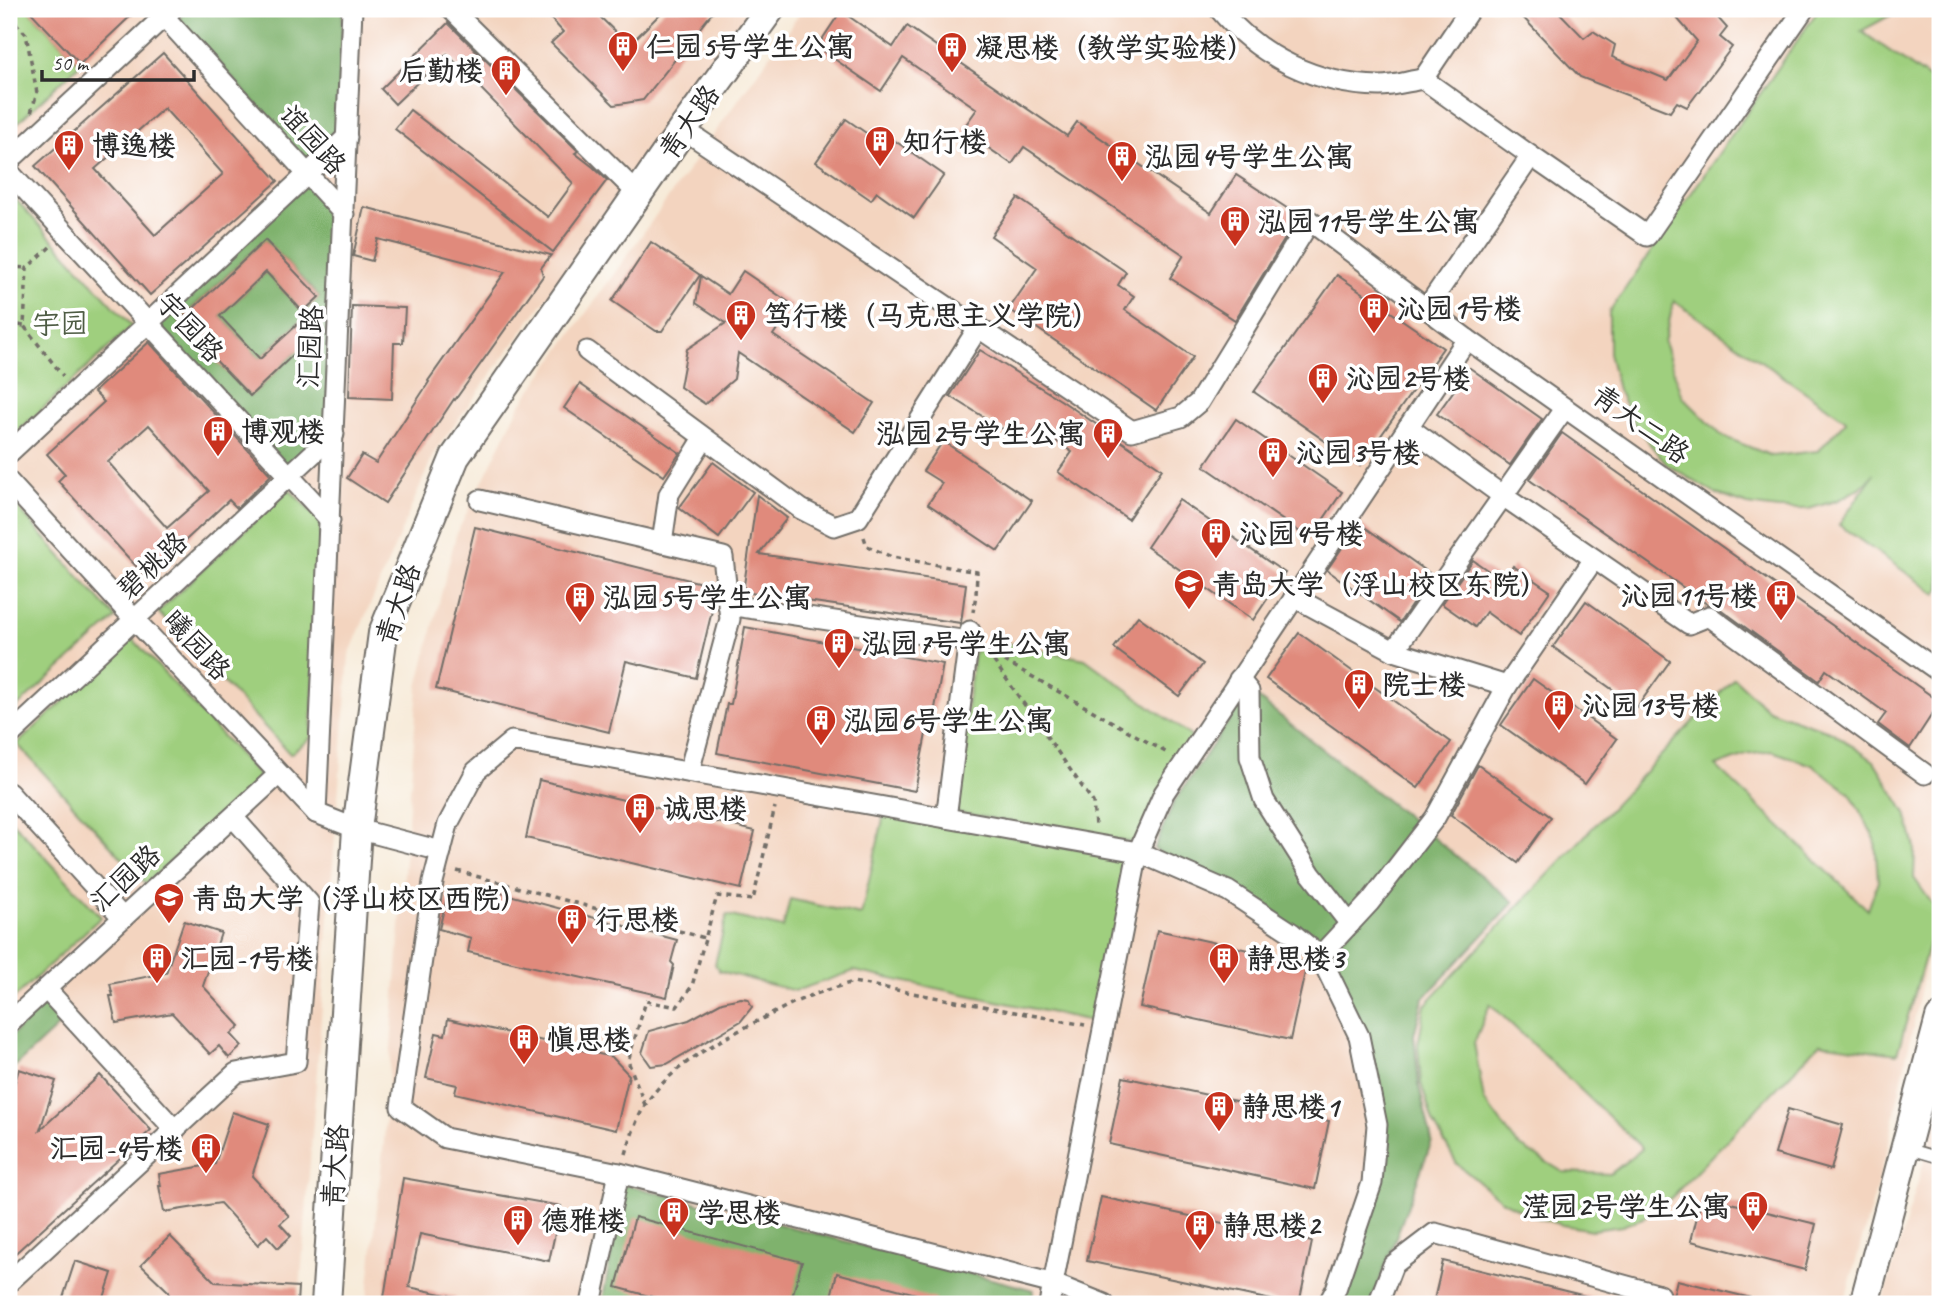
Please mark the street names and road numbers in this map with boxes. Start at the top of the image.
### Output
street label: 青大路 [651,78,727,166]
street label: 谊园路 [272,96,354,182]
street label: 宇园路 [149,284,231,370]
street label: 汇园路 [290,304,330,390]
street label: 青大二路 [1585,377,1697,471]
street label: 碧桃路 [109,524,195,606]
street label: 青大路 [368,559,428,649]
street label: 曦园路 [156,602,238,688]
street label: 汇园路 [82,837,168,919]
street label: 青大路 [315,1123,355,1209]

